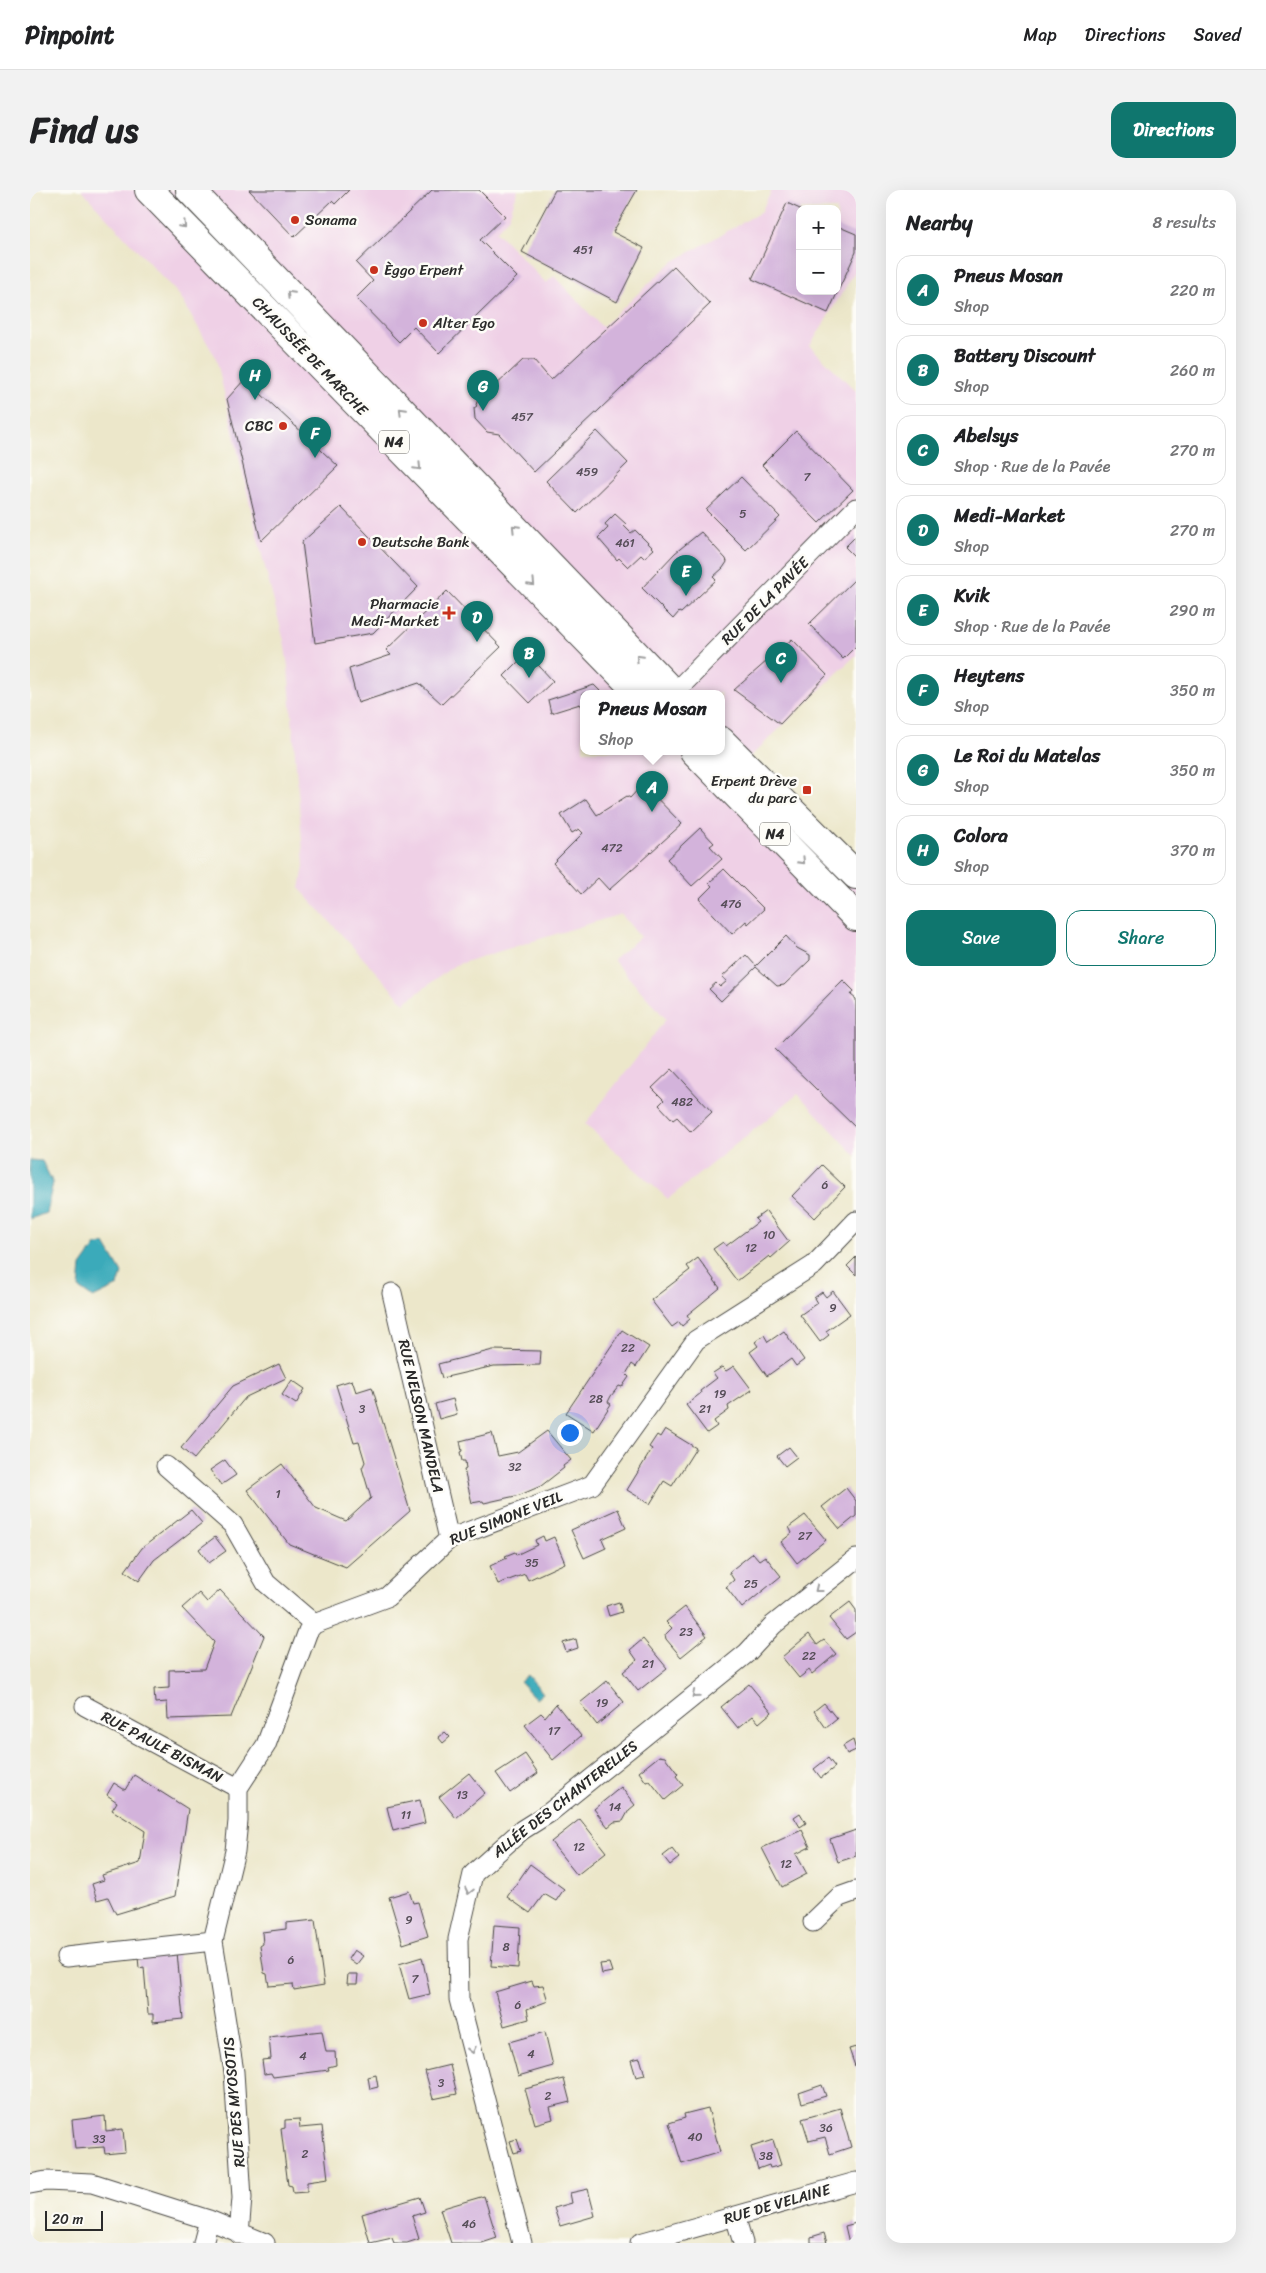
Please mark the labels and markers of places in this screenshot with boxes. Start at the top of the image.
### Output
place label: Sonama [305,207,357,233]
marker: Sonama [289,214,301,226]
place label: Èggo Erpent [384,257,464,283]
marker: Èggo Erpent [368,264,380,276]
place label: Alter Ego [432,310,495,336]
marker: Alter Ego [417,317,429,329]
pin: H [239,359,271,400]
pin: G [467,370,499,411]
place label: CBC [245,413,273,439]
pin: F [299,417,331,458]
marker: CBC [277,420,289,432]
place label: Deutsche Bank [372,529,470,555]
marker: Deutsche Bank [356,536,368,548]
pin: E [670,555,702,596]
place label: Pharmacie Medi-Market [351,591,439,634]
pin: D [461,601,493,642]
marker: Pharmacie Medi-Market [443,607,455,619]
pin: B [513,637,545,678]
pin: C [765,642,797,683]
place label: Erpent Drève du parc [711,768,798,811]
pin: A [636,771,668,812]
marker: Erpent Drève du parc [801,784,813,796]

